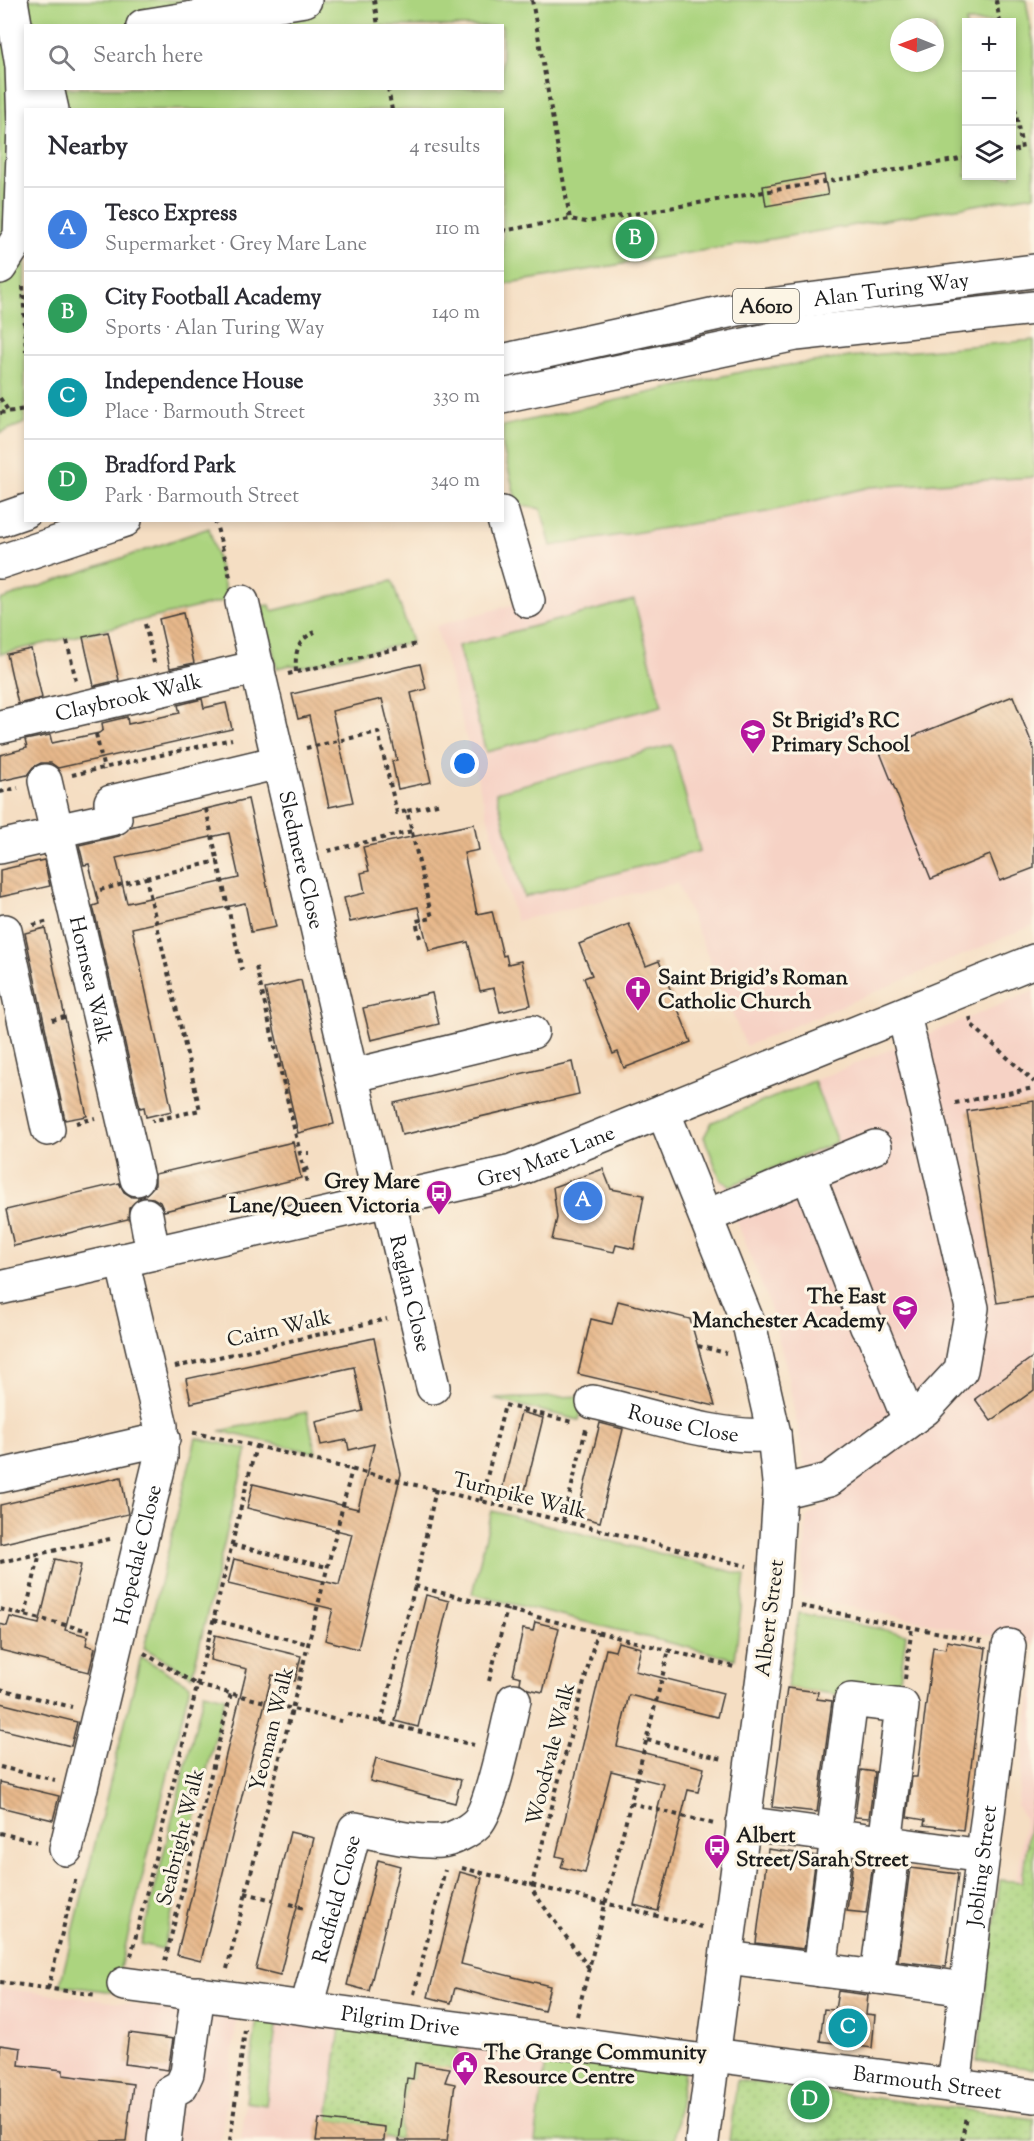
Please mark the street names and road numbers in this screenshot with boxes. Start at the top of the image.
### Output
street label: Alan Turing Way [811,266,972,316]
road number: A6010 [733,289,799,323]
street label: Claybrook Walk [53,667,206,731]
street label: Sledmere Close [269,788,330,932]
street label: Hornsea Walk [60,914,118,1047]
street label: Grey Mare Lane [475,1119,620,1196]
street label: Raglan Close [380,1232,437,1355]
street label: Cairn Walk [224,1303,335,1357]
street label: Rouse Close [624,1398,740,1451]
street label: Turnpike Walk [449,1466,590,1528]
street label: Hopedale Close [108,1482,171,1628]
street label: Albert Street [749,1558,793,1679]
street label: Yeoman Walk [243,1664,303,1795]
street label: Woodvale Walk [520,1680,584,1829]
street label: Seabright Walk [150,1765,214,1909]
street label: Jobling Street [961,1804,1006,1929]
street label: Redfield Close [307,1832,370,1967]
street label: Pilgrim Drive [339,2000,462,2045]
street label: Barmouth Street [851,2060,1003,2109]

